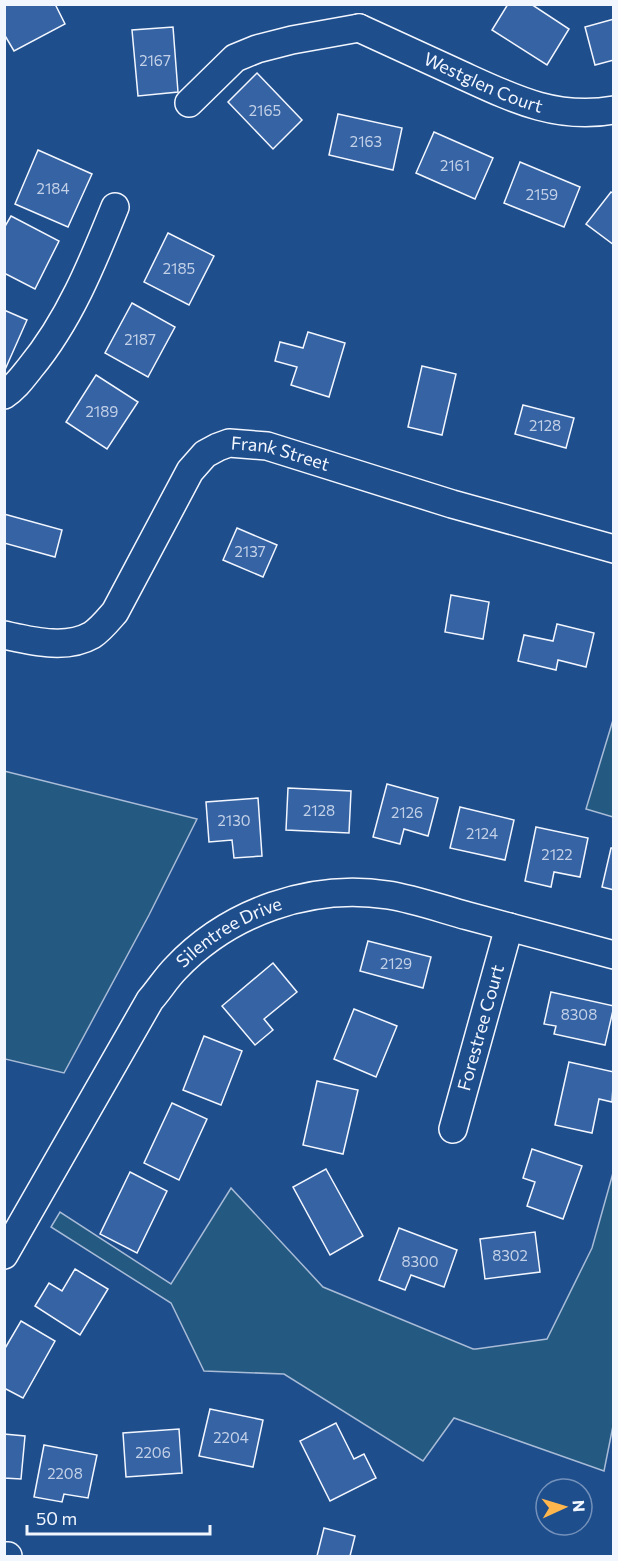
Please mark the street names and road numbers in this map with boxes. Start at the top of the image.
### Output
street label: Westglen Court [420,47,545,117]
street label: Frank Street [230,431,332,475]
street label: Silentree Drive [171,892,284,972]
street label: Forestree Court [452,962,508,1093]

